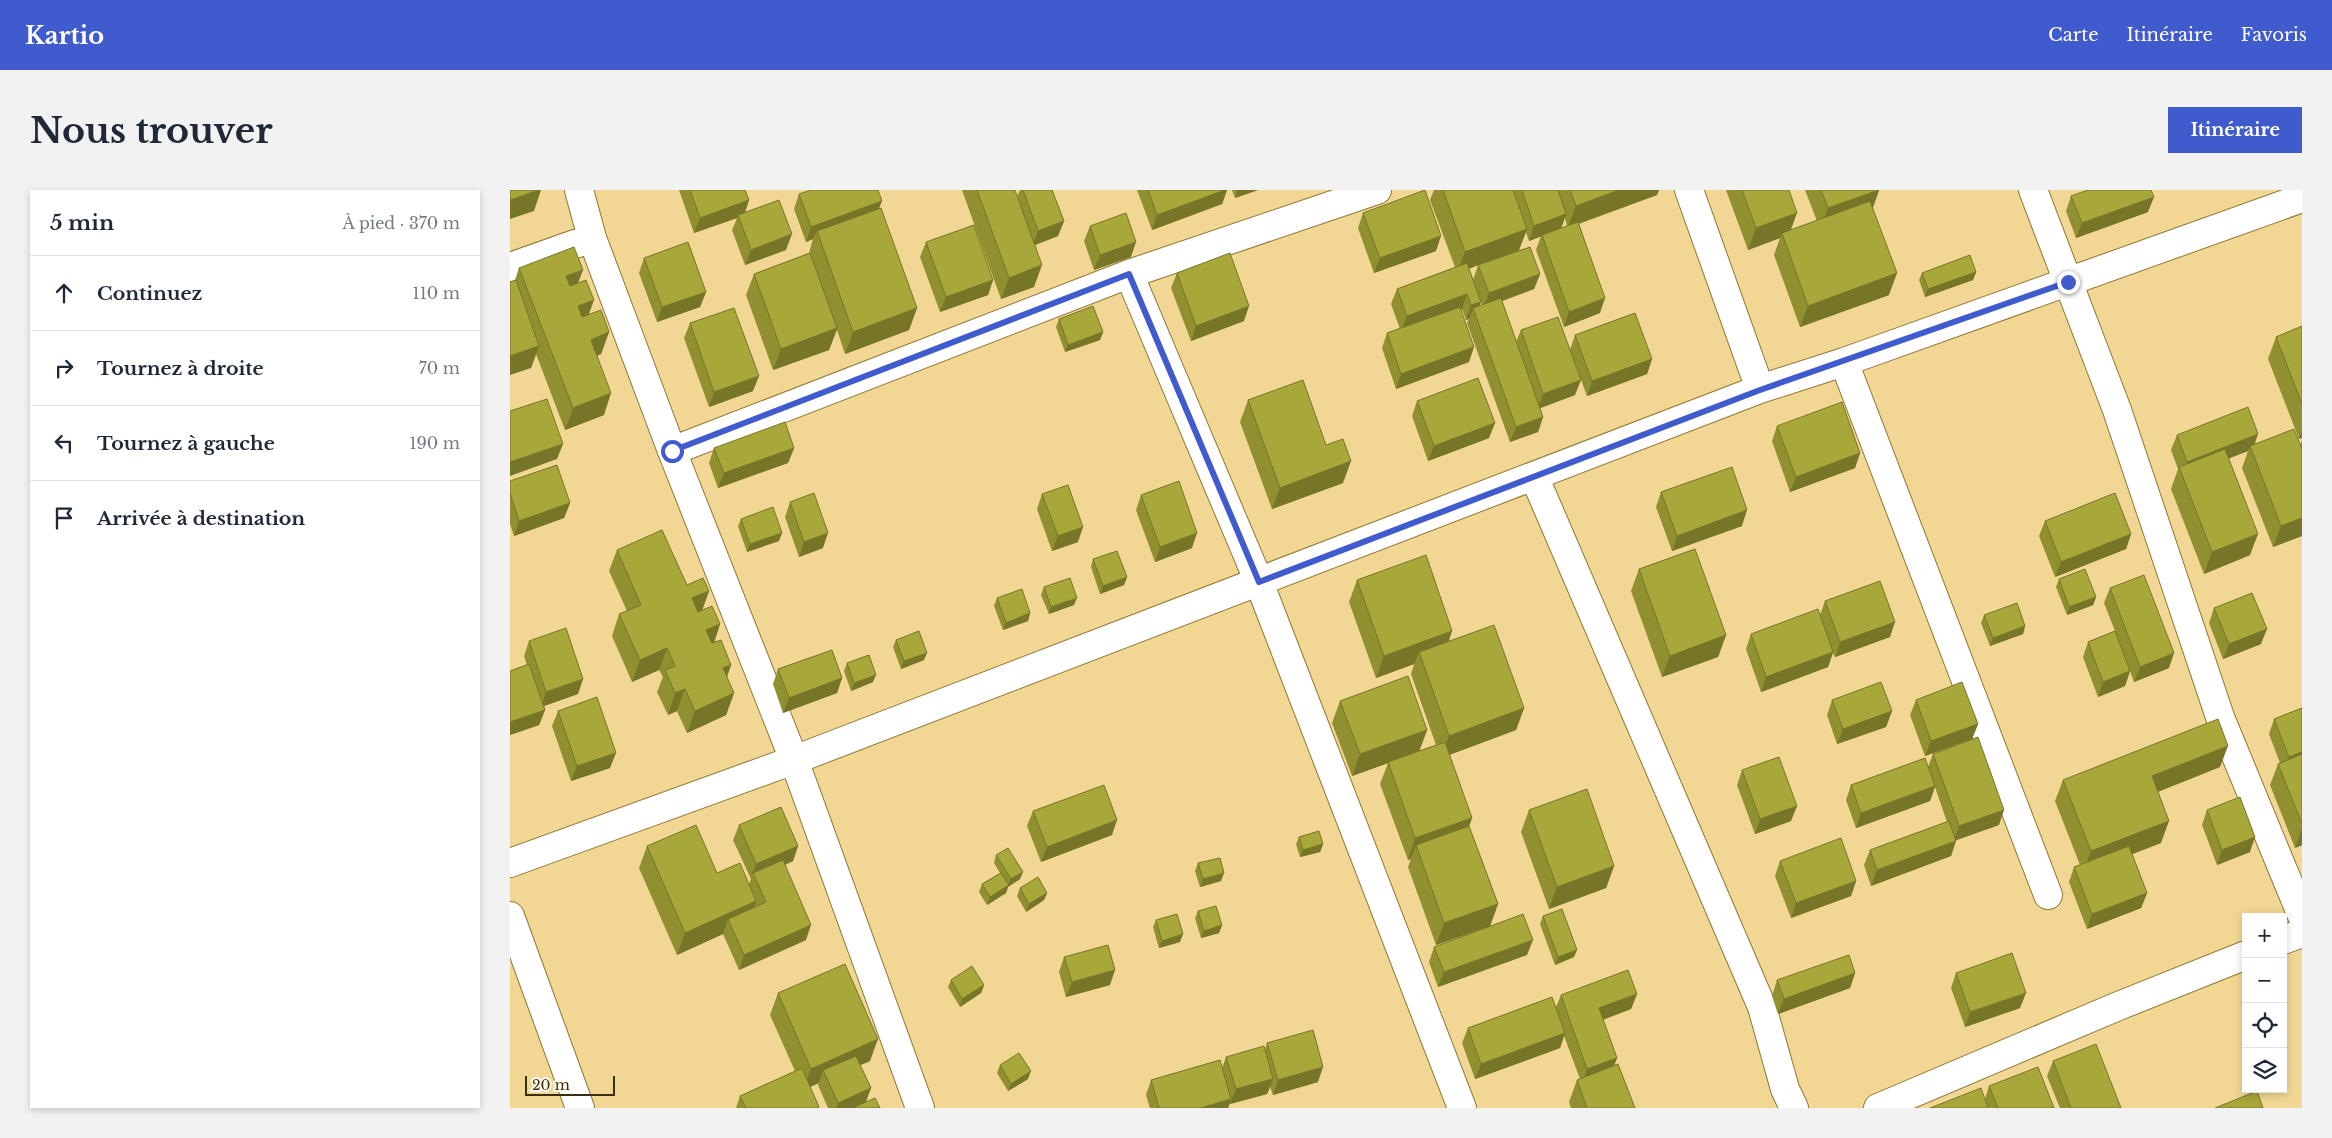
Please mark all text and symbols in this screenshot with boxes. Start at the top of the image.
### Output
text: Kartio [25,21,104,50]
text: Carte [2048,24,2098,46]
text: Itinéraire [2126,24,2213,46]
text: Favoris [2241,24,2307,46]
button: Itinéraire [2168,107,2302,153]
text: Nous trouver [30,109,273,152]
text: 5 min [50,210,114,236]
text: À pied · 370 m [343,213,460,233]
route end [2057,271,2080,294]
icon: ahead [50,279,78,307]
text: Continuez [97,282,202,305]
text: 110 m [413,283,460,303]
icon: right [50,354,78,382]
text: Tournez à droite [97,357,264,380]
text: 70 m [419,358,460,378]
icon: left [50,429,78,457]
text: Tournez à gauche [97,432,275,455]
text: 190 m [409,433,460,453]
route start [661,440,684,463]
icon: arrive [50,504,78,532]
text: Arrivée à destination [97,507,305,530]
map controls [2242,913,2287,1093]
button: + [2242,913,2287,958]
button: − [2242,958,2287,1003]
button: locate [2242,1003,2287,1048]
button: layers [2242,1048,2287,1093]
scale bar [525,1073,615,1096]
text: 20 m [532,1076,570,1094]

